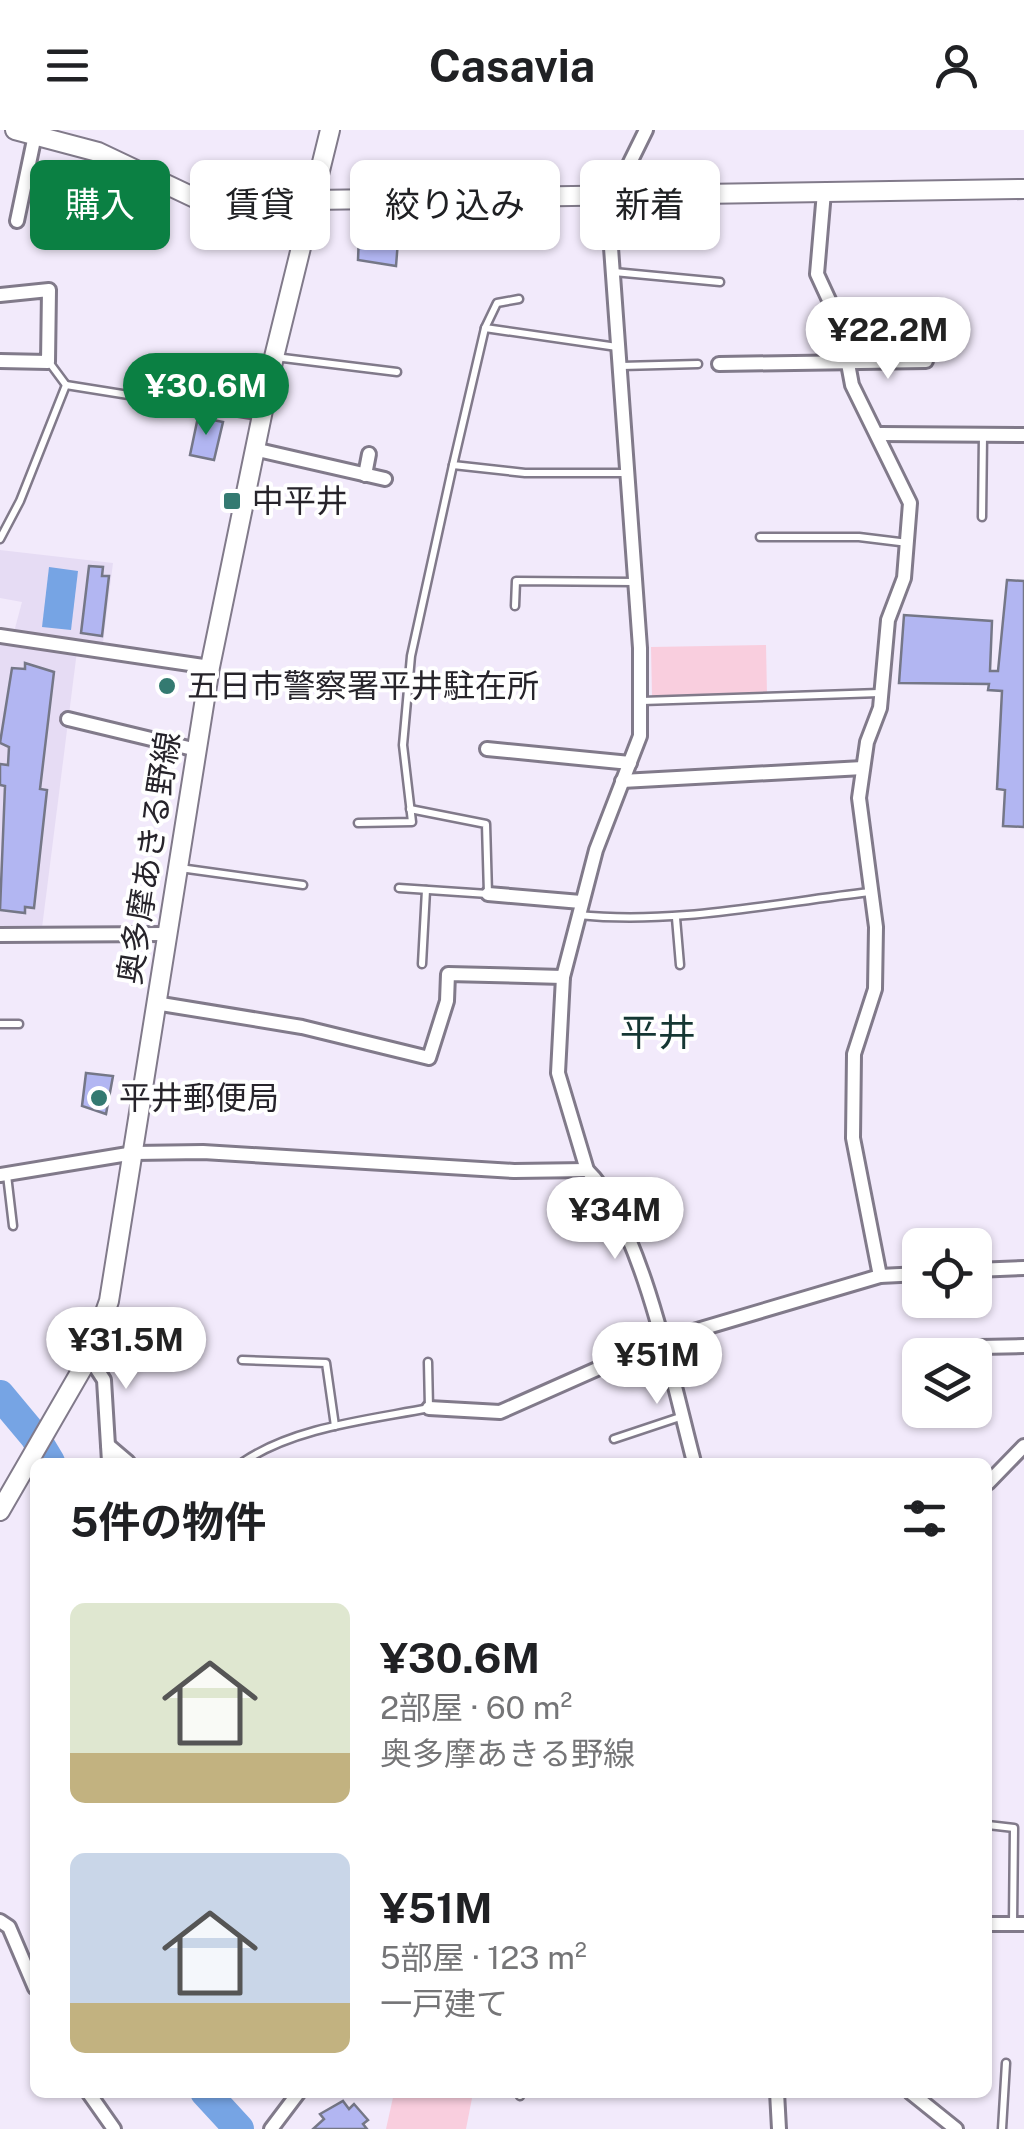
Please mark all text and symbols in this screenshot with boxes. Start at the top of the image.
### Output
icon: menu [40,38,95,93]
icon: person [929,38,984,93]
text: Casavia [429,39,595,92]
chip: 購入 [30,160,170,250]
chip: 賃貸 [190,160,330,250]
chip: 絞り込み [350,160,560,250]
chip: 新着 [580,160,720,250]
pin: ¥22.2M [807,297,969,382]
text: ¥22.2M [828,311,948,348]
pin: ¥30.6M [125,353,287,438]
text: ¥30.6M [145,367,267,404]
place label: 中平井 [252,482,348,519]
marker: 中平井 [221,490,243,512]
place label: 五日市警察署平井駐在所 [187,667,539,704]
marker: 五日市警察署平井駐在所 [156,675,178,697]
street label: 奥多摩あきる野線 [110,729,187,987]
district label: 平井 [620,1010,696,1055]
place label: 平井郵便局 [119,1079,279,1116]
marker: 平井郵便局 [88,1087,110,1109]
pin: ¥34M [556,1177,674,1262]
text: ¥34M [569,1191,661,1228]
map controls [902,1228,992,1428]
button: locate [902,1228,992,1318]
pin: ¥31.5M [45,1307,207,1392]
text: ¥31.5M [68,1321,184,1358]
pin: ¥51M [598,1322,716,1407]
text: ¥51M [614,1336,700,1373]
button: layers [902,1338,992,1428]
icon: filters [897,1491,952,1546]
text: 5件の物件 [70,1497,266,1546]
text: ¥30.6M [380,1633,540,1682]
icon: home [150,1643,270,1763]
text: 2部屋 · 60 m² [380,1689,572,1726]
text: 奥多摩あきる野線 [380,1735,635,1772]
text: ¥51M [380,1883,493,1932]
icon: home [150,1893,270,2013]
text: 5部屋 · 123 m² [380,1939,587,1976]
text: 一戸建て [380,1985,508,2022]

